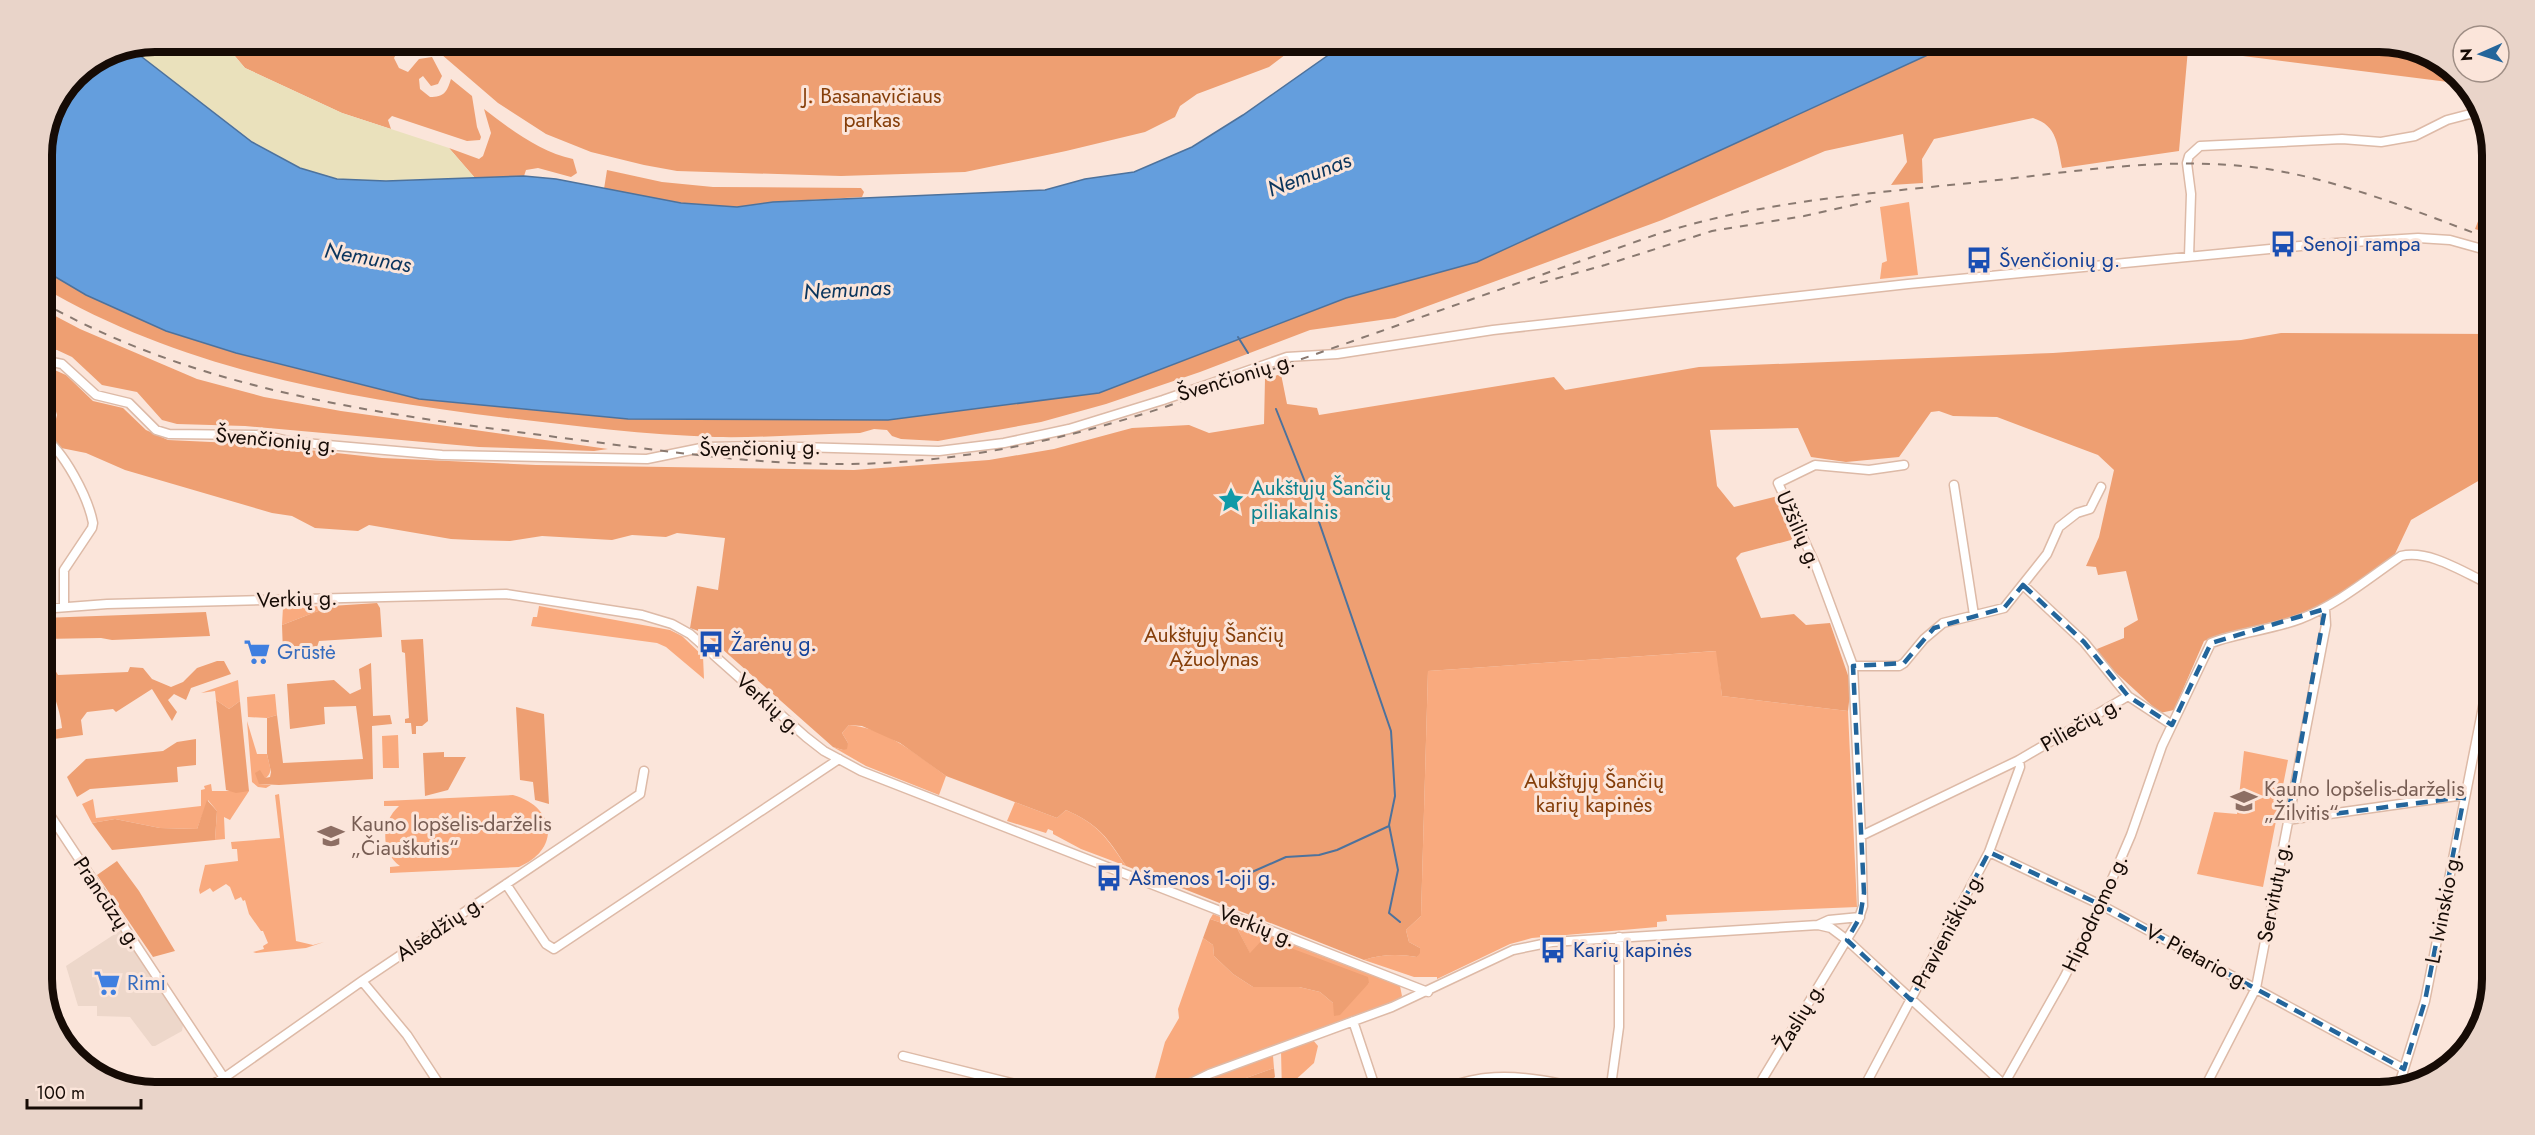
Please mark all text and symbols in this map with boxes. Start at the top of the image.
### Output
north arrow [2451,24,2511,84]
text: N [2455,48,2478,62]
park label: J. Basanavičiaus parkas [800,81,941,135]
water label: Nemunas [1262,143,1356,205]
bus stop icon: Senoji rampa [2268,229,2298,259]
place label: Senoji rampa [2303,229,2421,259]
water label: Nemunas [322,234,414,280]
bus stop icon: Švenčionių g. [1964,245,1994,275]
place label: Švenčionių g. [1999,245,2120,275]
water label: Nemunas [803,271,892,307]
street label: Švenčionių g. [1174,345,1298,409]
street label: Švenčionių g. [214,420,338,460]
street label: Švenčionių g. [699,432,821,464]
place label: Aukštųjų Šančių piliakalnis [1251,473,1391,527]
place icon: Aukštųjų Šančių piliakalnis [1216,485,1246,515]
street label: Užšilių g. [1768,486,1830,574]
street label: Verkių g. [256,583,338,615]
park label: Aukštųjų Šančių Ąžuolynas [1144,620,1284,674]
bus stop icon: Žarėnų g. [696,629,726,659]
place label: Žarėnų g. [731,629,817,659]
supermarket icon: Grūstė [242,637,272,667]
place label: Grūstė [277,637,336,667]
street label: Verkių g. [729,666,809,742]
street label: Piliečių g. [2035,689,2127,759]
park label: Aukštųjų Šančių karių kapinės [1524,766,1664,820]
place label: Kauno lopšelis-darželis „Žilvitis“ [2264,774,2465,828]
school or university icon: Kauno lopšelis-darželis „Žilvitis“ [2229,786,2259,816]
place label: Kauno lopšelis-darželis „Čiauškutis“ [351,809,552,863]
school or university icon: Kauno lopšelis-darželis „Čiauškutis“ [316,821,346,851]
street label: Servitutų g. [2250,839,2298,945]
street label: Hipodromo g. [2055,849,2135,977]
street label: L. Ivinskio g. [2418,850,2468,966]
street label: Prancūzų g. [66,851,150,955]
bus stop icon: Ašmenos 1-oji g. [1094,863,1124,893]
place label: Ašmenos 1-oji g. [1129,863,1276,893]
street label: Pravieniškių g. [1904,866,1992,994]
street label: Alsėdžių g. [390,887,490,969]
street label: Verkių g. [1214,898,1300,954]
street label: V. Pietario g. [2140,917,2256,997]
bus stop icon: Karių kapinės [1538,935,1568,965]
place label: Karių kapinės [1573,935,1692,965]
supermarket icon: Rimi [92,968,122,998]
place label: Rimi [127,968,166,998]
street label: Žaslių g. [1768,976,1832,1056]
scale bar [27,1072,141,1110]
text: 100 m [36,1080,85,1106]

